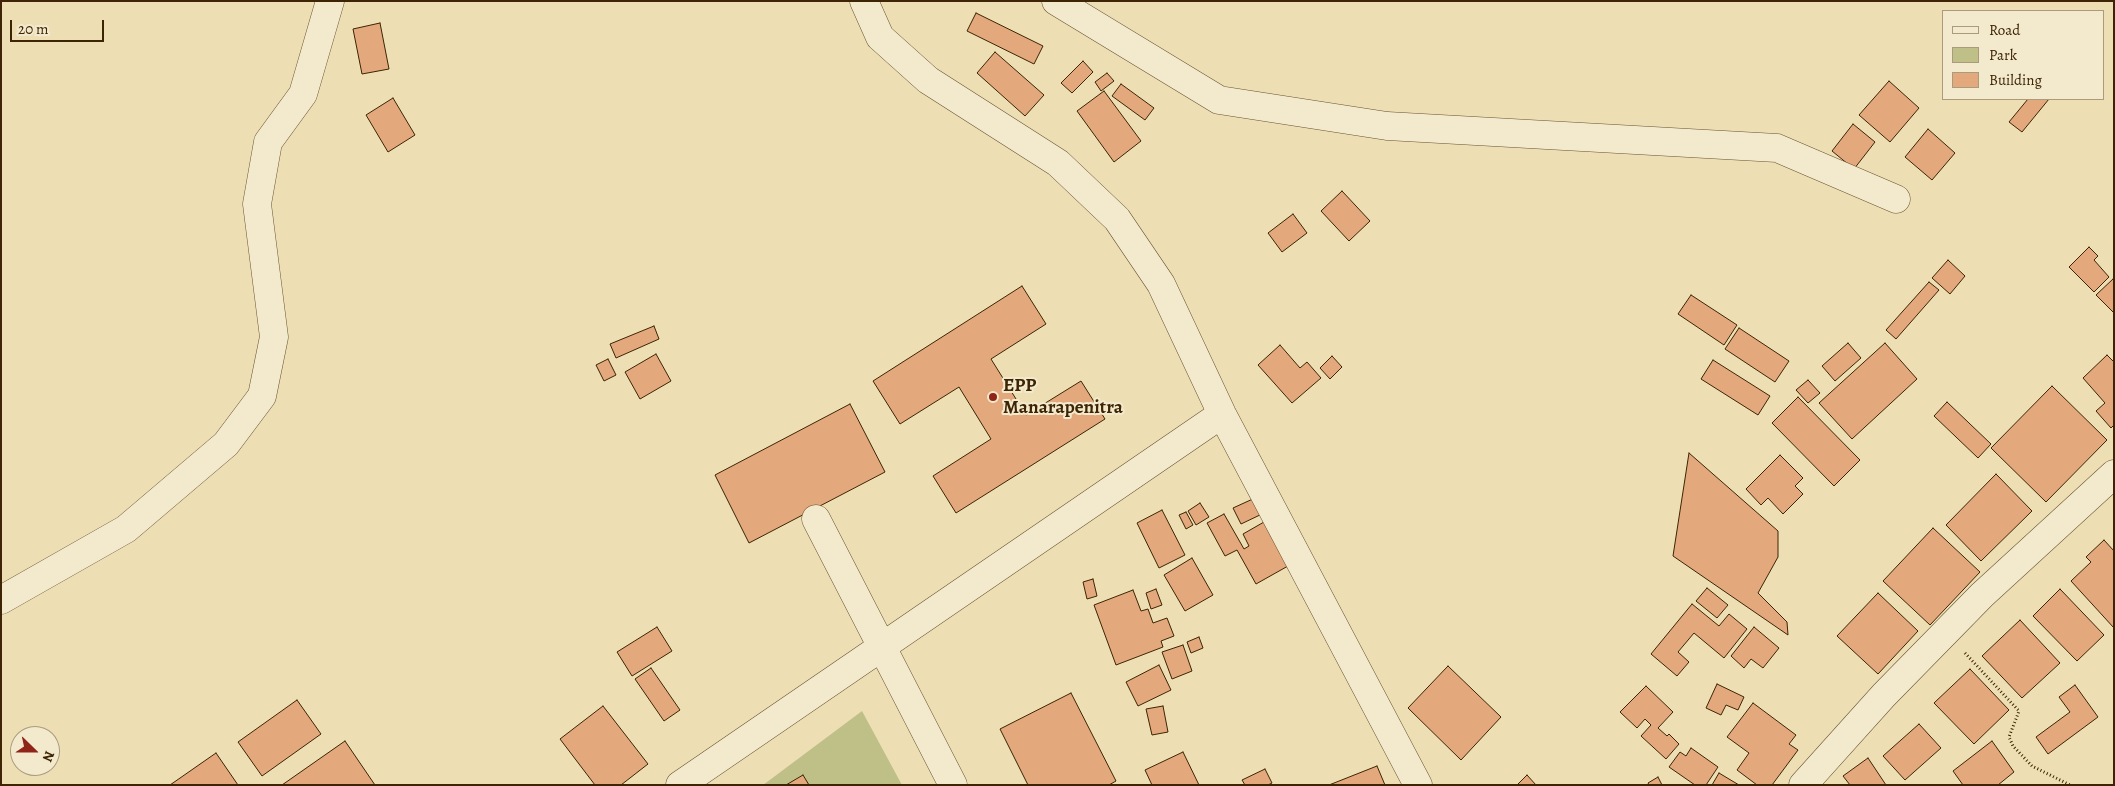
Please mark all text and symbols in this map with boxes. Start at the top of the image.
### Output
scale bar [12,10,106,42]
legend [1942,10,2105,100]
text: 20 m [18,19,49,39]
text: Road [1989,20,2020,40]
text: Park [1989,45,2017,65]
text: Building [1989,70,2042,90]
place label: EPP Manarapenitra [1003,375,1123,419]
marker: EPP Manarapenitra [987,391,999,403]
north arrow [10,726,60,776]
text: N [38,748,59,765]

